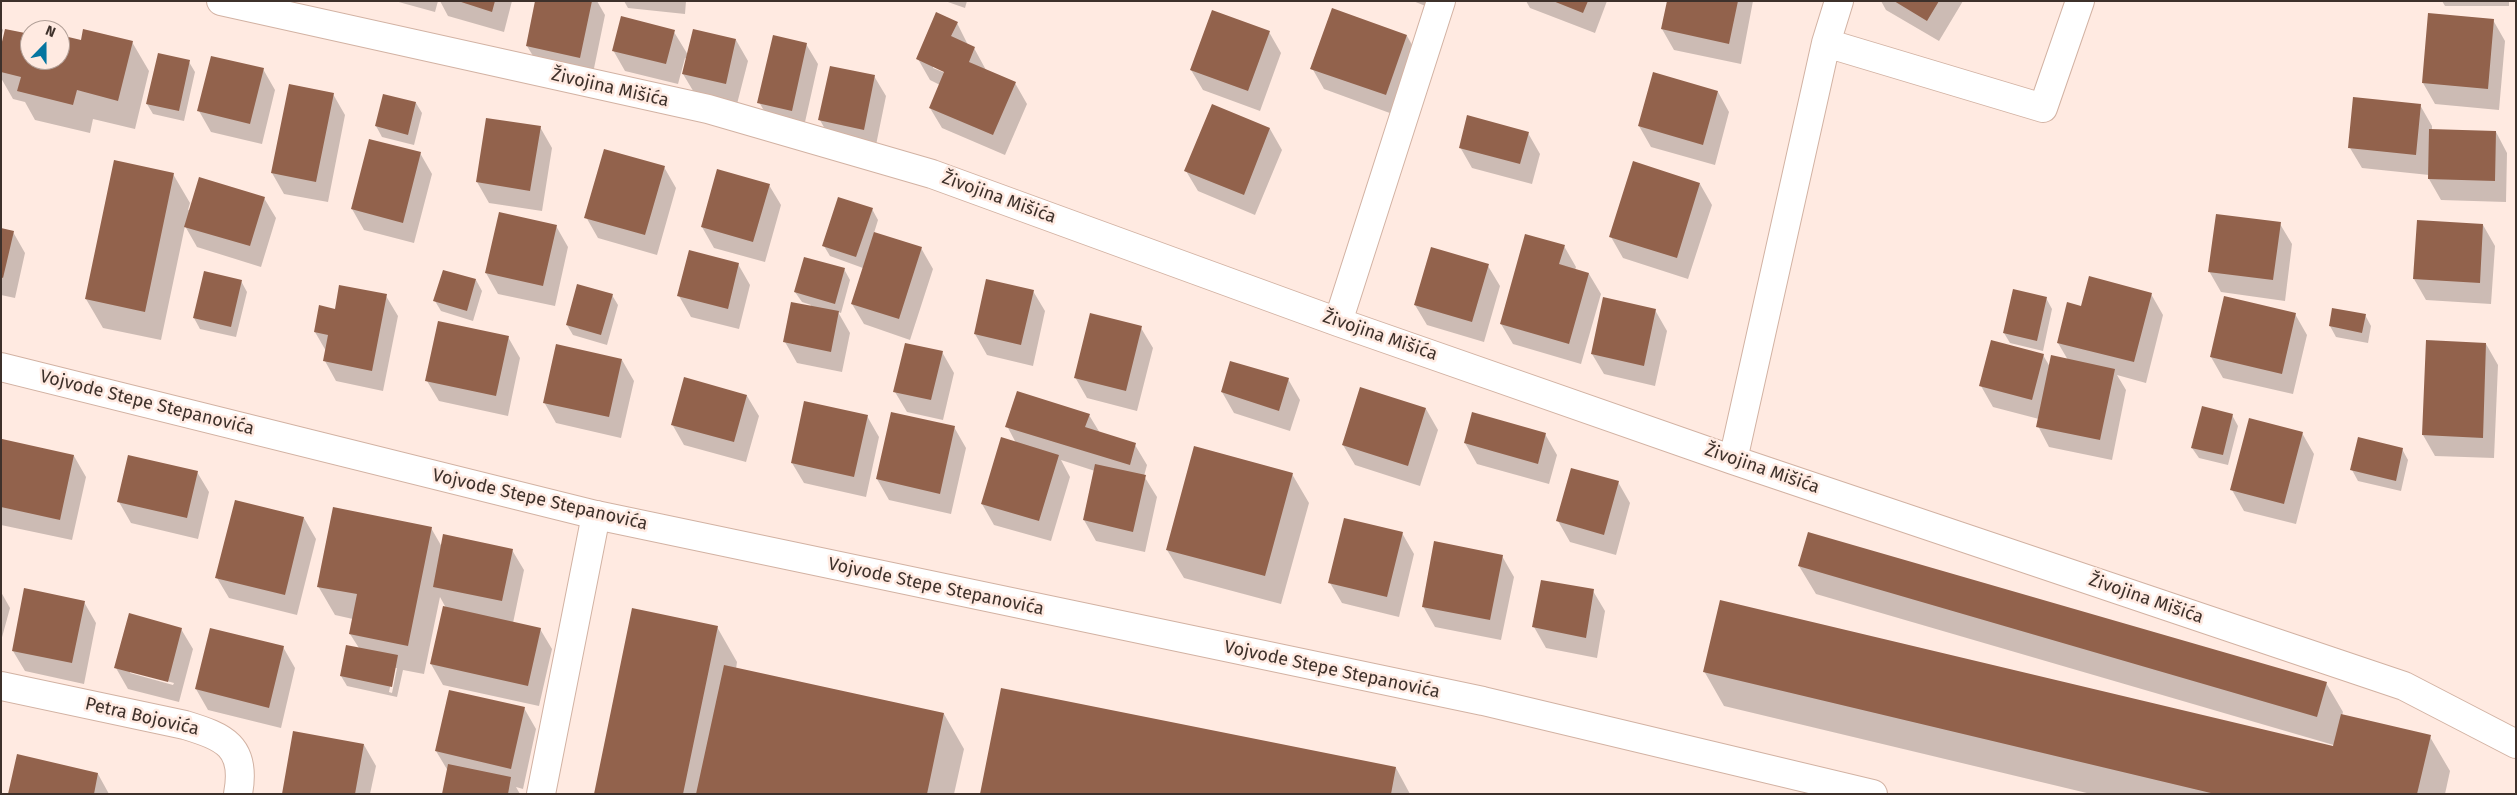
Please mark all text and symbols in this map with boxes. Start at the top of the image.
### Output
north arrow [20,20,70,70]
text: N [43,22,58,41]
street label: Živojina Mišića [549,64,671,112]
street label: Živojina Mišića [939,167,1059,229]
street label: Živojina Mišića [1320,306,1440,366]
street label: Vojvode Stepe Stepanovića [38,366,256,440]
street label: Živojina Mišića [1702,439,1822,499]
street label: Vojvode Stepe Stepanovića [430,465,650,535]
street label: Vojvode Stepe Stepanovića [826,554,1046,620]
street label: Živojina Mišića [2086,569,2206,629]
street label: Vojvode Stepe Stepanovića [1222,637,1442,703]
street label: Petra Bojovića [83,693,201,741]

